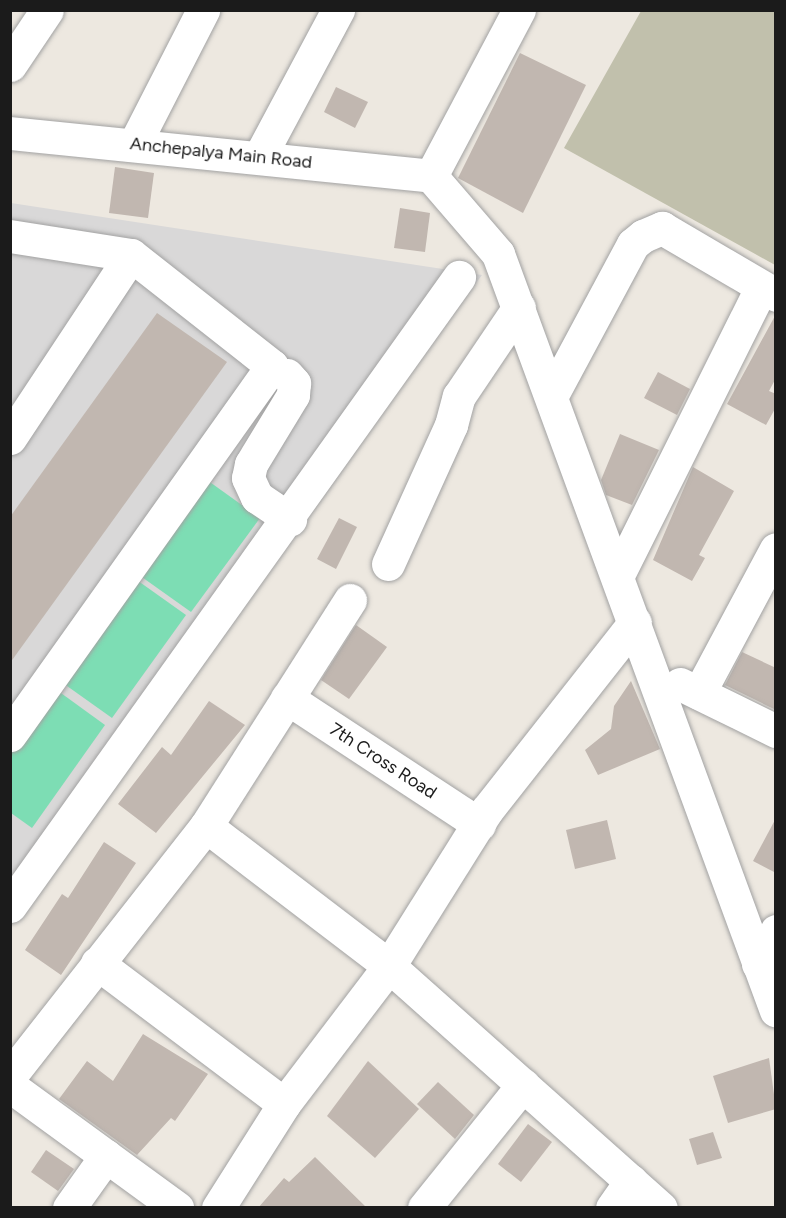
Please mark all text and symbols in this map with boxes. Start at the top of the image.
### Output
street label: Anchepalya Main Road [129,133,313,173]
street label: 7th Cross Road [325,718,441,804]

